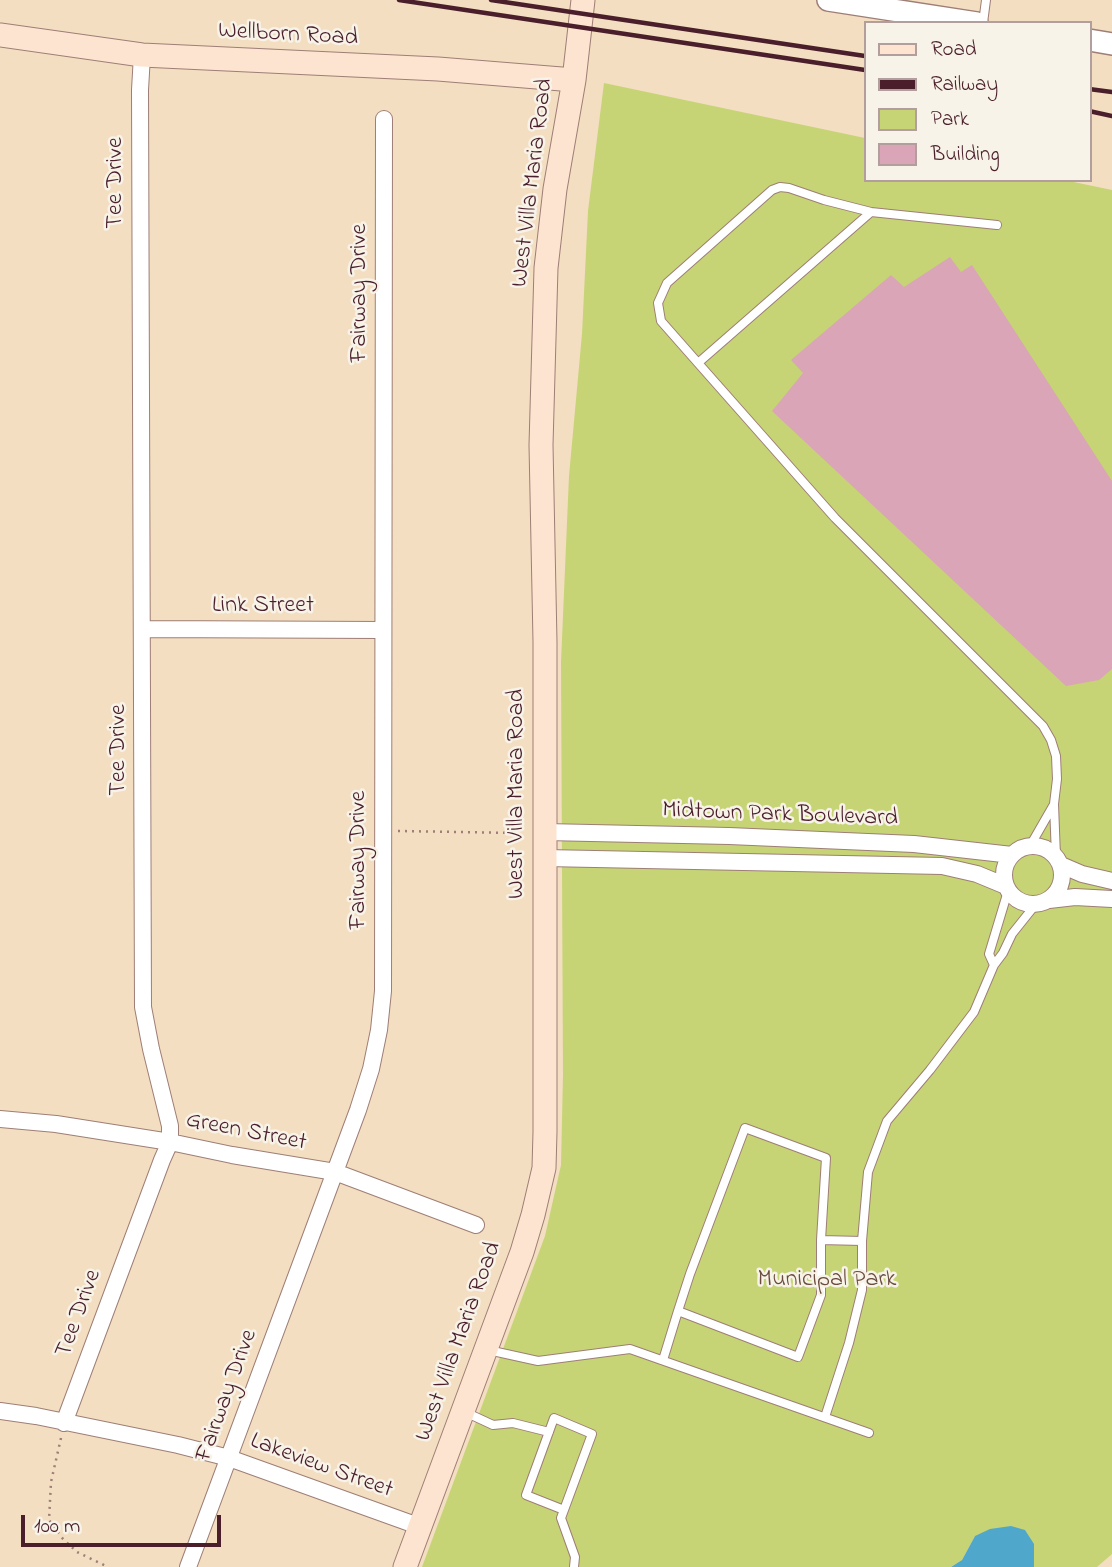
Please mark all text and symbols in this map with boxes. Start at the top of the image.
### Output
street label: Wellborn Road [217,18,359,54]
legend [864,21,1091,182]
text: Road [931,35,977,65]
text: Railway [931,70,998,100]
street label: West Villa Maria Road [507,77,561,289]
text: Park [931,105,969,135]
street label: Tee Drive [103,137,131,229]
text: Building [931,140,1000,170]
street label: Fairway Drive [347,224,375,362]
street label: Link Street [212,593,314,621]
street label: West Villa Maria Road [504,689,532,899]
street label: Tee Drive [106,704,134,796]
street label: Fairway Drive [346,791,374,929]
street label: Midtown Park Boulevard [662,797,898,835]
street label: Green Street [183,1107,309,1159]
street label: West Villa Maria Road [411,1238,509,1446]
street label: Tee Drive [51,1266,109,1362]
park label: Municipal Park [758,1267,896,1295]
street label: Fairway Drive [191,1326,265,1466]
street label: Lakeview Street [246,1428,396,1506]
scale bar [24,1500,224,1544]
text: 100 m [34,1512,80,1542]

